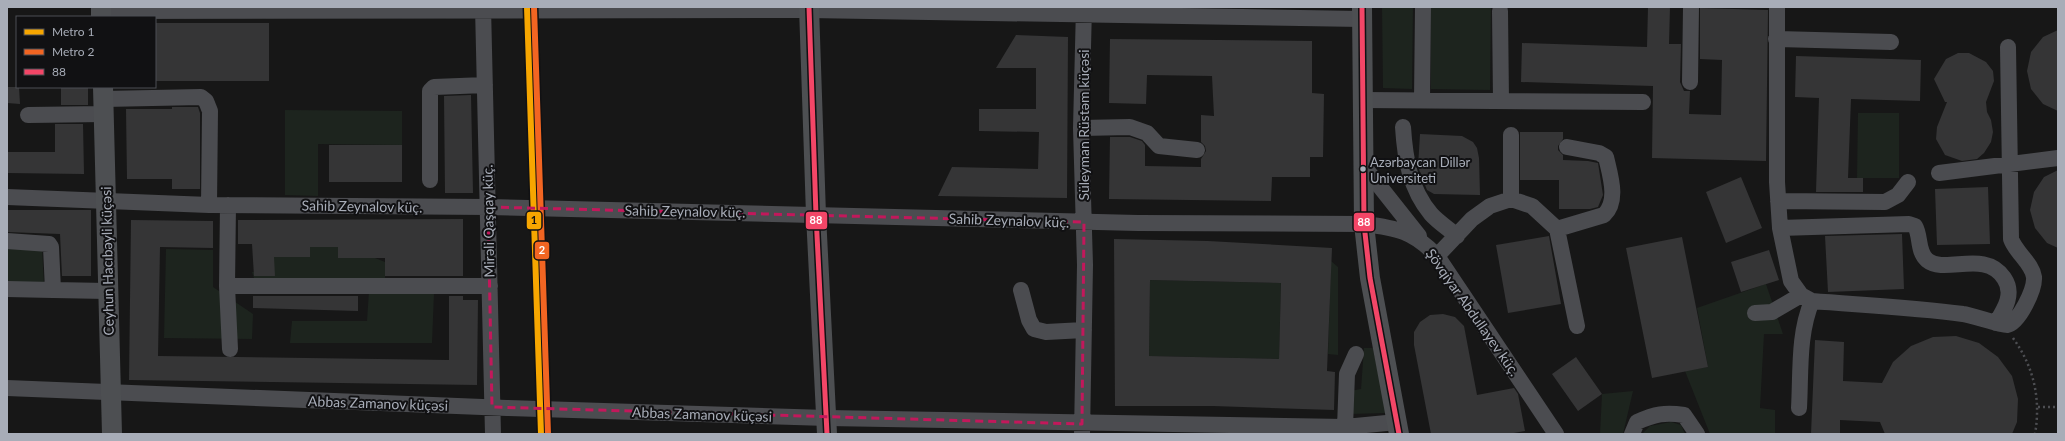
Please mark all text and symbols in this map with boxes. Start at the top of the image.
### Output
legend [16,16,156,88]
text: Metro 1 [52,24,95,39]
text: Metro 2 [52,44,95,59]
street label: Süleyman Rüstəm küçəsi [1075,49,1092,201]
text: 88 [52,64,66,79]
place label: Azərbaycan Dillər Universiteti [1370,154,1471,186]
street label: Mirəli Qaşqay küç. [479,164,497,278]
marker: Azərbaycan Dillər Universiteti [1358,164,1368,174]
street label: Ceyhun Hacıbəyli küçəsi [97,186,117,336]
street label: Sahib Zeynalov küç. [301,196,423,216]
street label: Sahib Zeynalov küç. [624,201,746,221]
street label: Sahib Zeynalov küç. [948,209,1070,231]
line badge: 1 [526,211,542,230]
line badge: 88 [805,211,828,230]
line badge: 88 [1353,212,1375,232]
text: 1 [531,213,537,226]
text: 88 [810,213,822,226]
text: 88 [1358,215,1370,228]
line badge: 2 [534,241,550,260]
text: 2 [539,243,545,256]
street label: Şövqiyar Abdullayev küç. [1423,245,1523,379]
street label: Abbas Zamanov küçəsi [308,392,448,414]
street label: Abbas Zamanov küçəsi [632,403,772,425]

